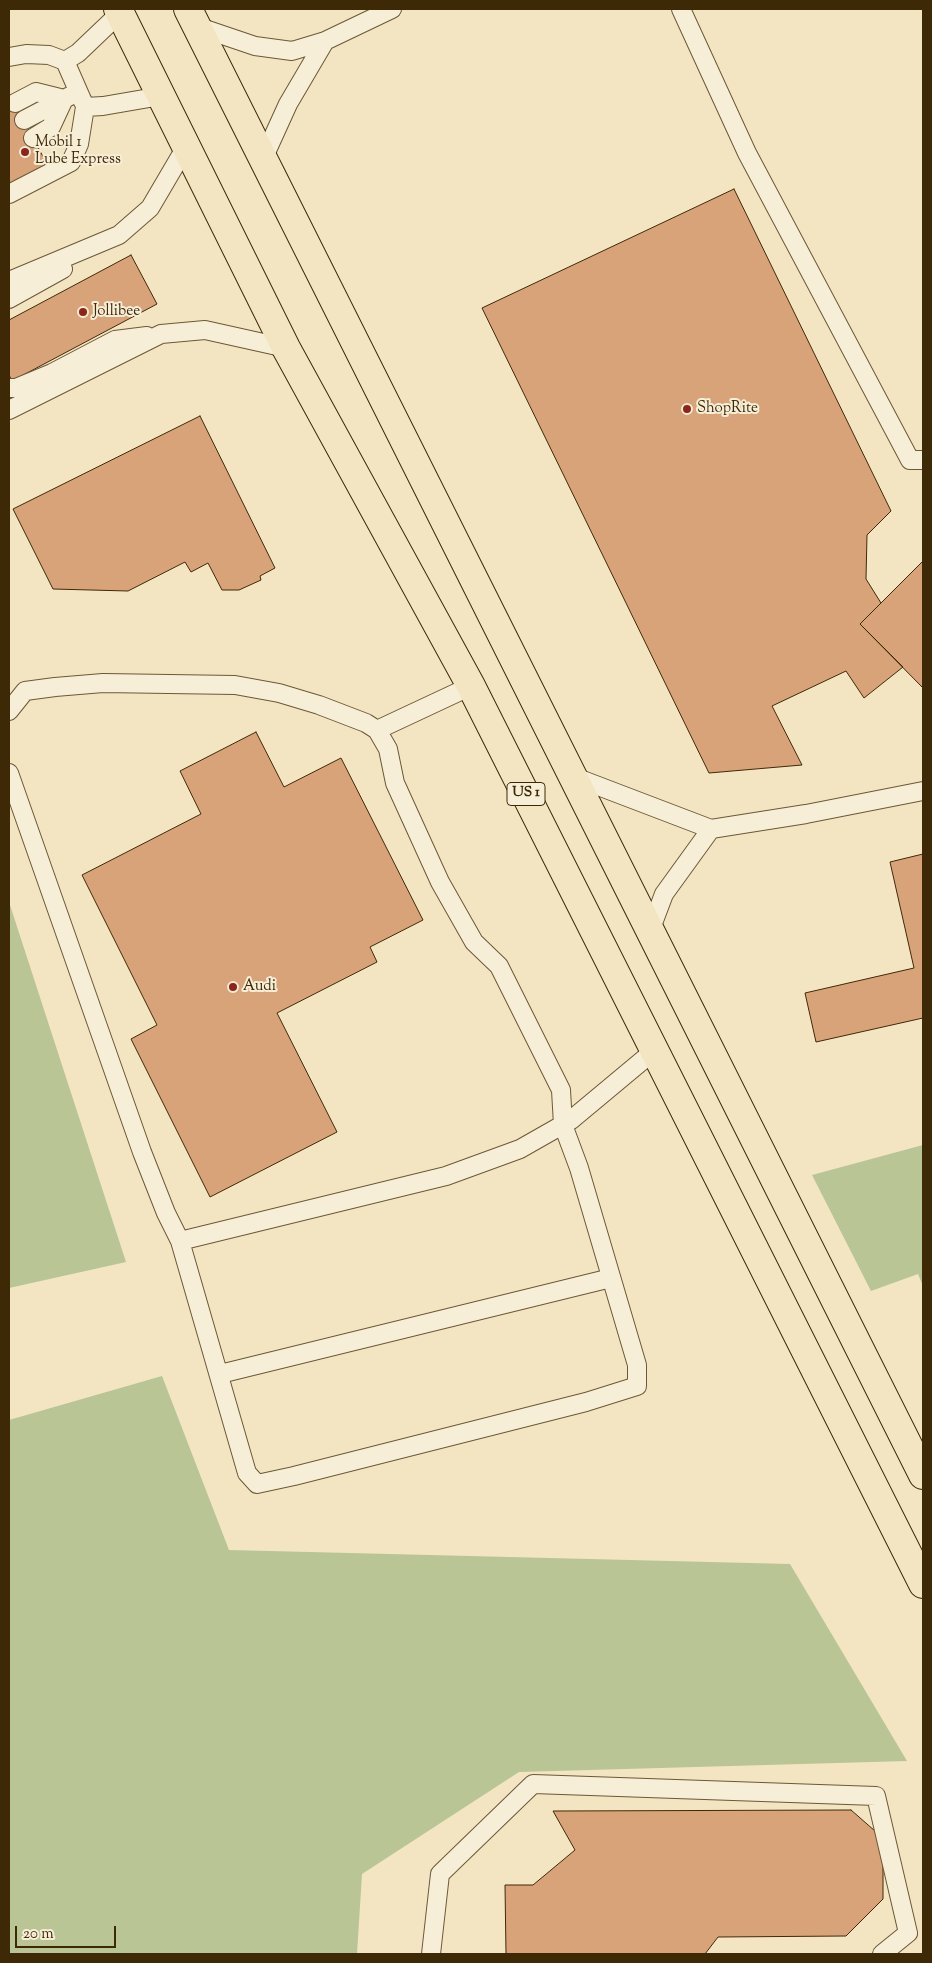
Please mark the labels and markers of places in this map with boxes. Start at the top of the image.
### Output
place label: Mobil 1 Lube Express [35,134,121,169]
marker: Mobil 1 Lube Express [19,146,31,158]
place label: Jollibee [93,303,140,321]
marker: Jollibee [77,306,89,318]
place label: ShopRite [697,400,758,418]
marker: ShopRite [681,403,693,415]
place label: Audi [243,978,276,996]
marker: Audi [227,981,239,993]

